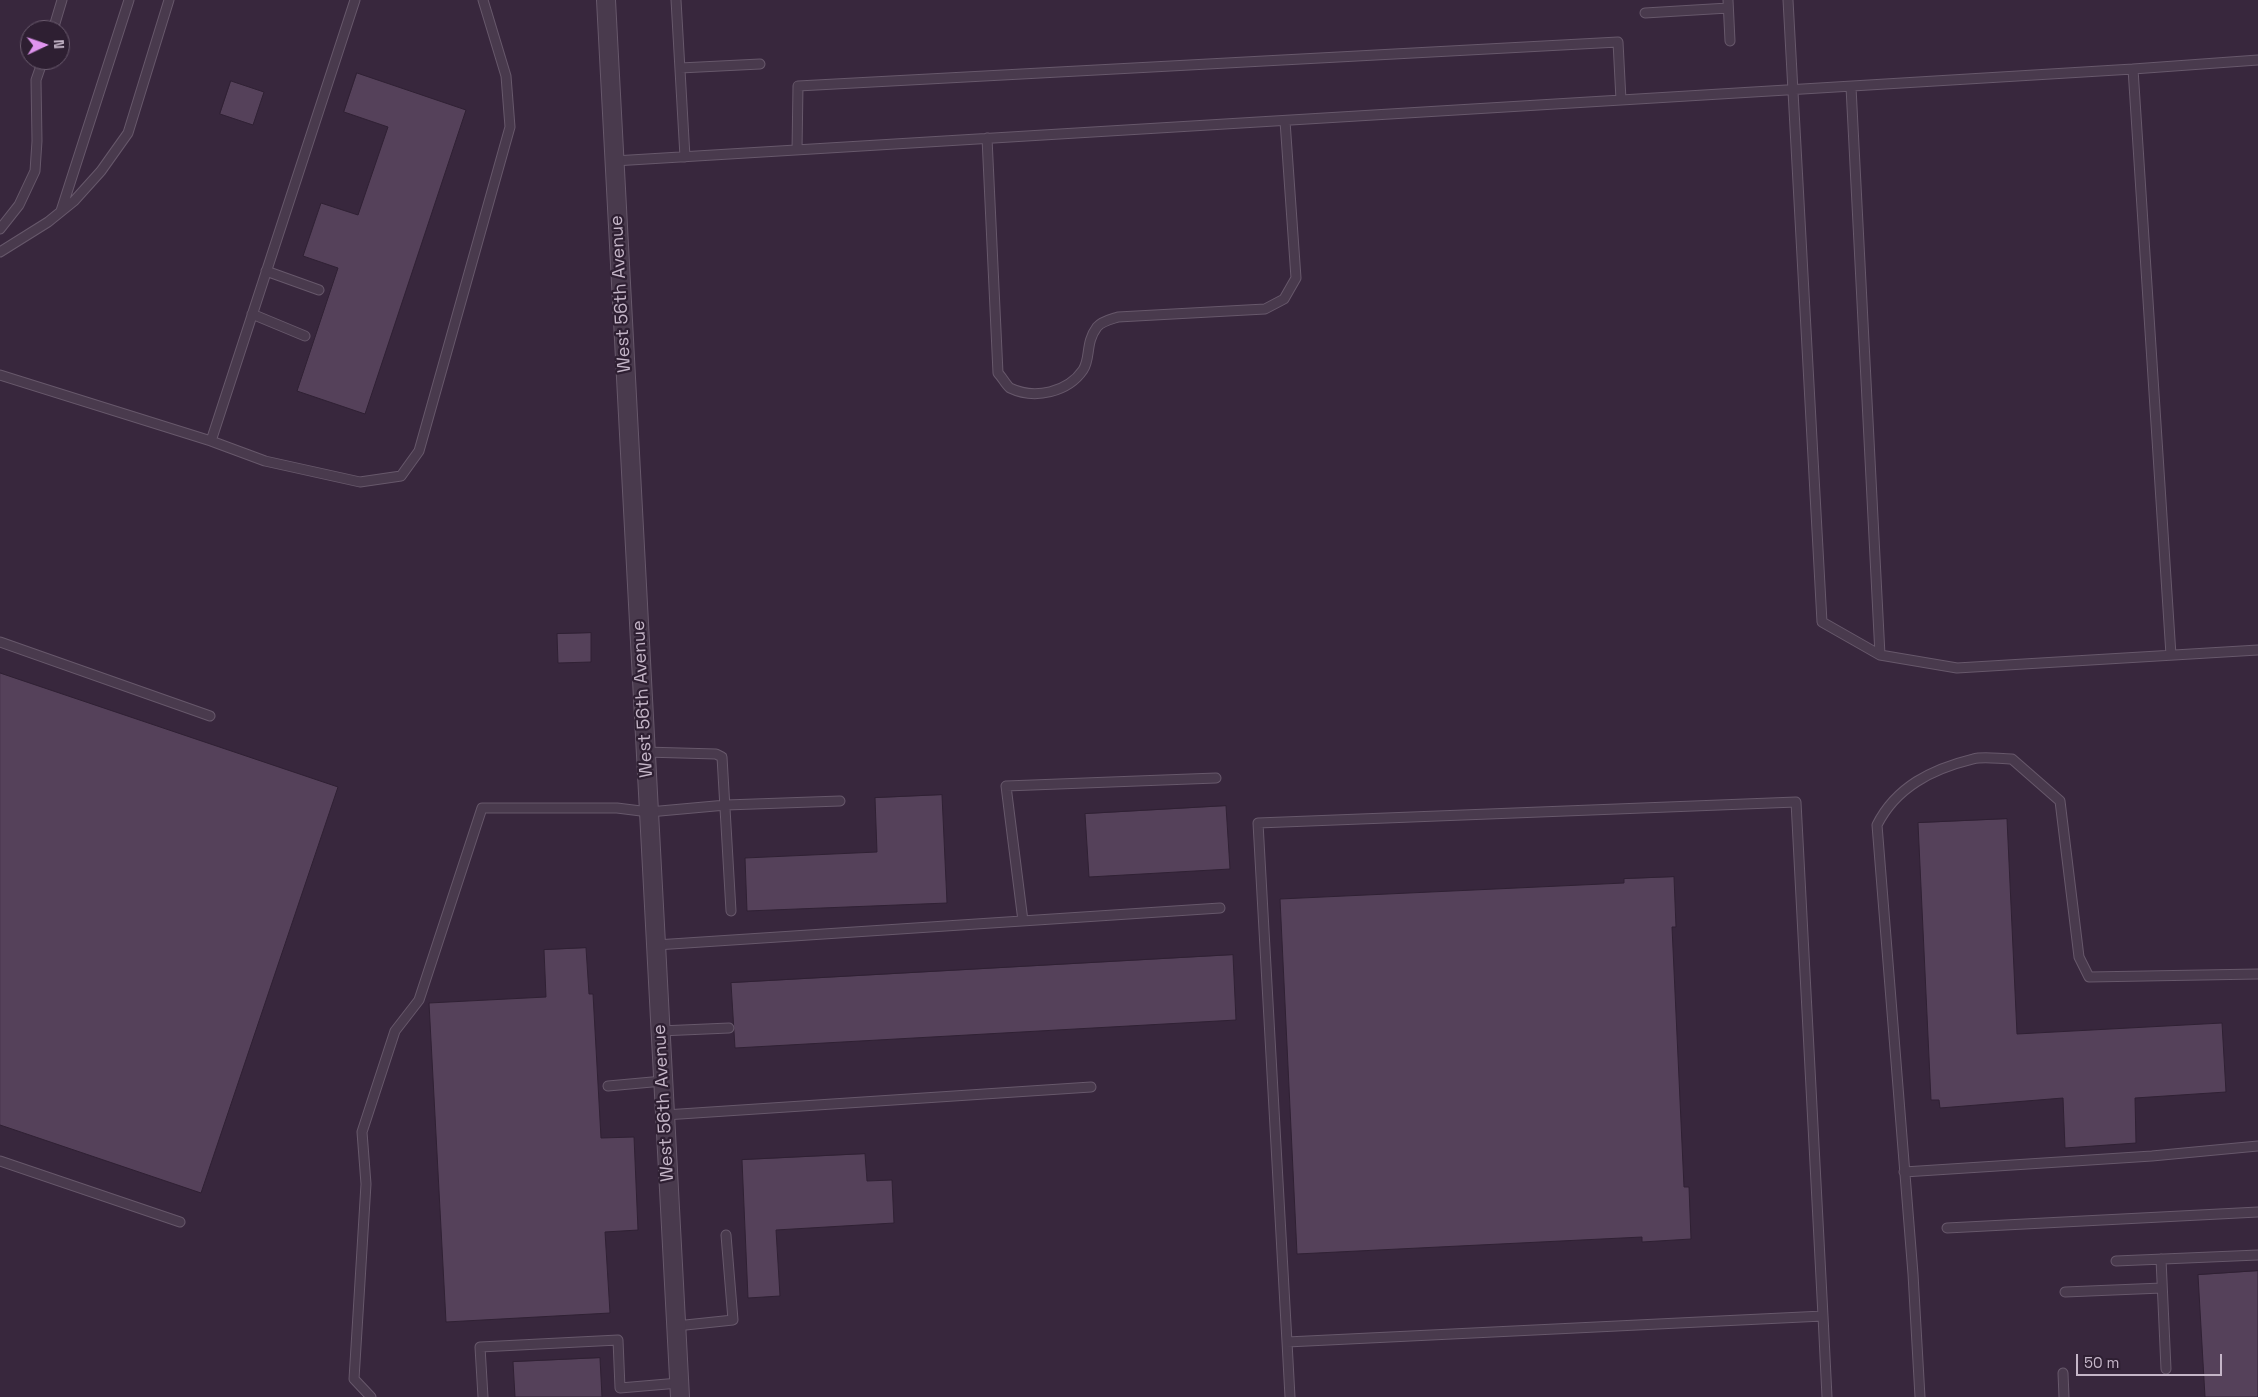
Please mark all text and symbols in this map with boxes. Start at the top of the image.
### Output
north arrow [20,20,70,70]
text: N [50,39,68,49]
street label: West 56th Avenue [606,215,636,373]
street label: West 56th Avenue [628,620,658,778]
street label: West 56th Avenue [649,1024,679,1182]
scale bar [2078,1344,2224,1376]
text: 50 m [2084,1353,2119,1372]

